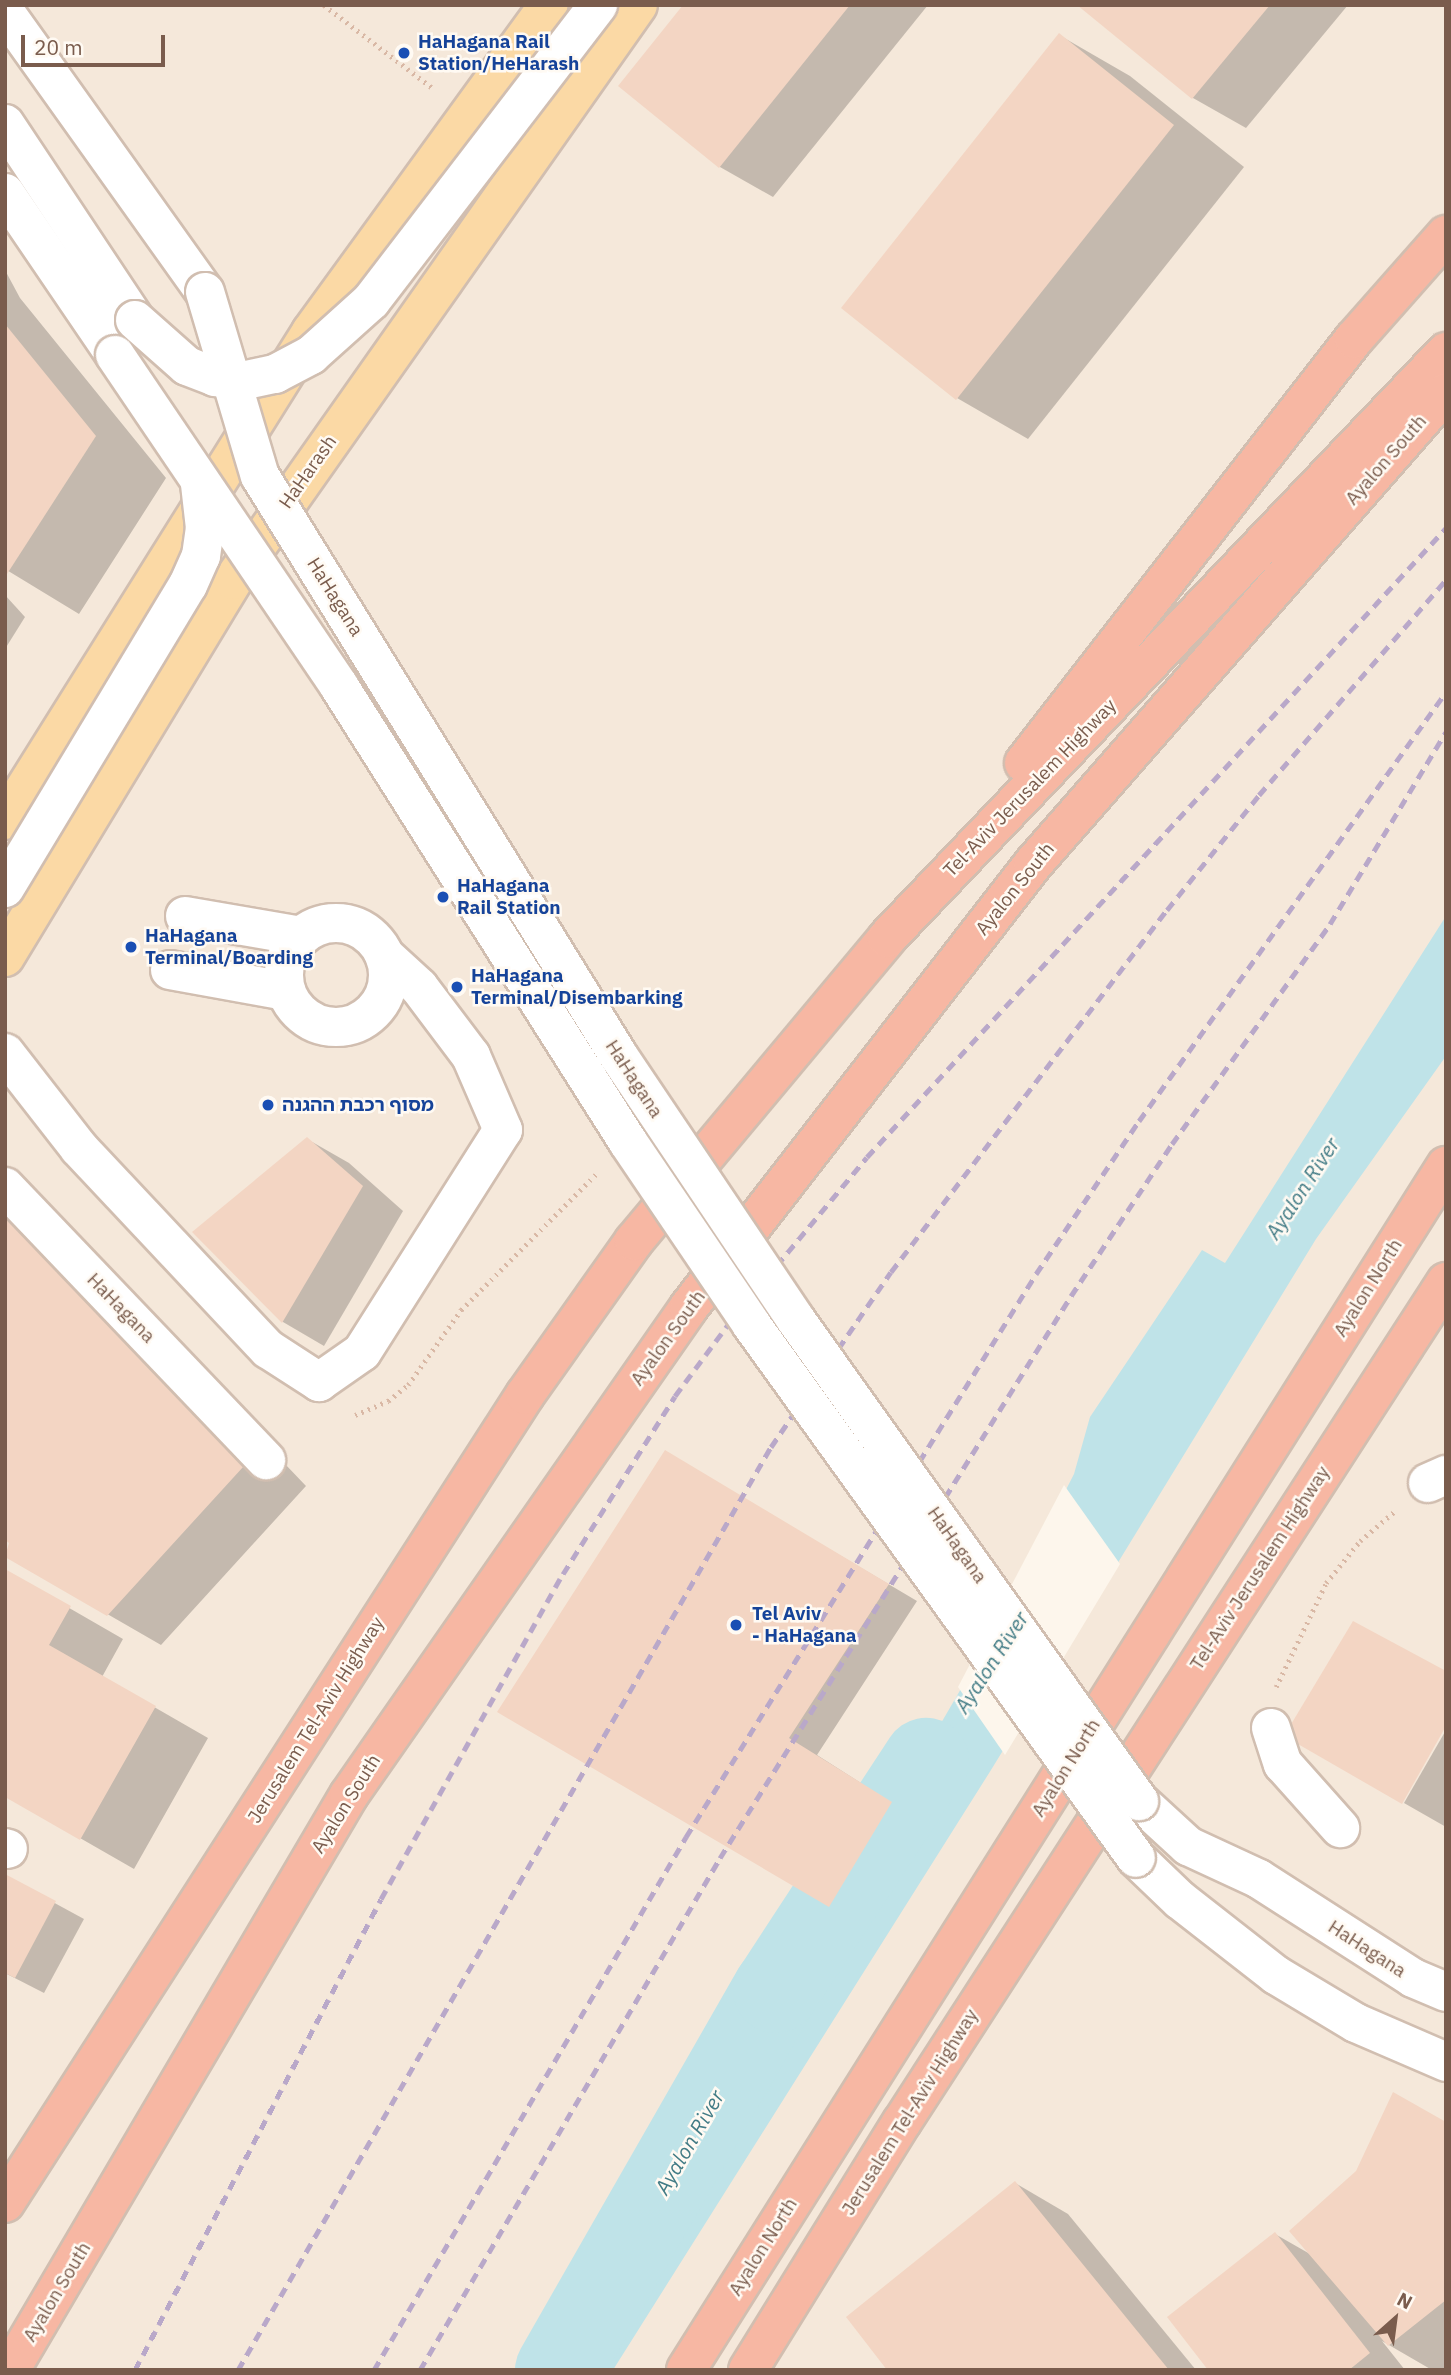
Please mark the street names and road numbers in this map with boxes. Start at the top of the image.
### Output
street label: Ayalon South [1341,410,1431,510]
street label: HaHarash [275,431,341,513]
street label: HaHagana [302,554,368,640]
street label: Tel-Aviv Jerusalem Highway [939,694,1121,882]
street label: Ayalon South [971,838,1059,940]
street label: HaHagana [600,1036,668,1122]
street label: Ayalon North [1329,1235,1407,1341]
street label: HaHagana [82,1268,160,1348]
street label: Ayalon South [626,1286,710,1390]
street label: Tel-Aviv Jerusalem Highway [1185,1462,1335,1674]
street label: HaHagana [922,1502,992,1588]
street label: Jerusalem Tel-Aviv Highway [243,1613,389,1827]
street label: Ayalon North [1027,1715,1105,1821]
street label: Ayalon South [307,1750,385,1858]
street label: HaHagana [1324,1915,1410,1983]
street label: Jerusalem Tel-Aviv Highway [837,2005,983,2219]
street label: Ayalon North [724,2194,802,2300]
street label: Ayalon South [18,2238,96,2346]

